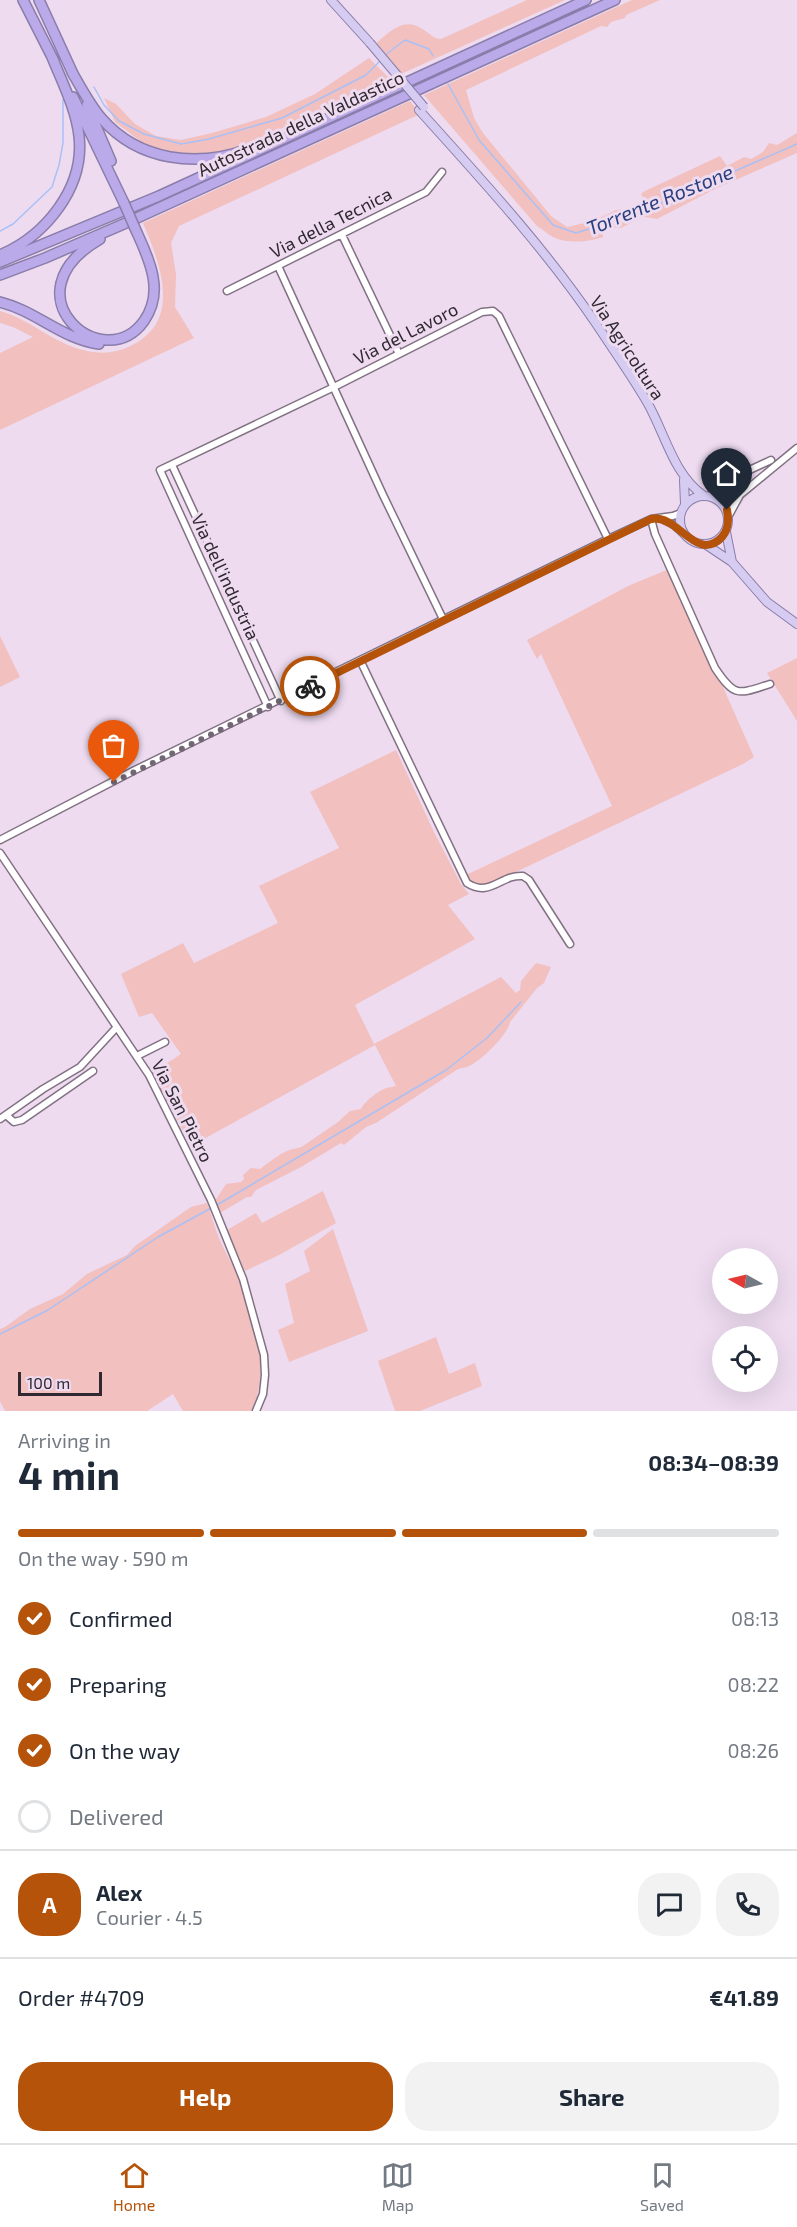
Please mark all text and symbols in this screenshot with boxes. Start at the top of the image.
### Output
street label: Autostrada della Valdastico [194,66,407,181]
water label: Torrente Rostone [583,159,737,239]
street label: Via della Tecnica [266,182,395,262]
street label: Via Agricoltura [586,291,670,404]
street label: Via del Lavoro [350,297,461,369]
pin [701,448,752,510]
icon: home [710,457,743,490]
street label: Via dell'industria [187,510,265,643]
courier [280,656,340,716]
icon: bike [294,670,327,703]
pin [88,720,139,782]
icon: bag [97,729,130,762]
street label: Via San Pietro [148,1055,218,1166]
north arrow [712,1248,778,1314]
map controls [712,1248,778,1392]
button: locate [712,1326,778,1392]
scale bar [18,1369,102,1396]
text: 100 m [27,1373,70,1392]
text: Arriving in [18,1428,111,1452]
text: 08:34–08:39 [648,1449,779,1475]
text: 4 min [18,1451,120,1498]
text: On the way · 590 m [18,1546,189,1570]
icon: check [18,1602,51,1635]
text: Confirmed [69,1605,173,1631]
text: 08:13 [731,1606,779,1630]
icon: check [18,1668,51,1701]
text: Preparing [69,1671,167,1697]
text: 08:22 [728,1672,779,1696]
icon: check [18,1734,51,1767]
text: On the way [69,1737,180,1763]
text: 08:26 [727,1738,779,1762]
text: Delivered [69,1803,164,1829]
button: chat [638,1873,701,1936]
button: phone [716,1873,779,1936]
text: Alex [96,1879,142,1905]
text: A [42,1891,57,1917]
text: Courier · 4.5 [96,1905,203,1929]
text: Order #4709 [18,1984,145,2010]
text: €41.89 [709,1984,779,2010]
button: Help [18,2062,393,2131]
button: Share [405,2062,779,2131]
tab: Home [113,2159,155,2214]
tab: Map [381,2159,414,2214]
tab: Saved [640,2159,684,2214]

